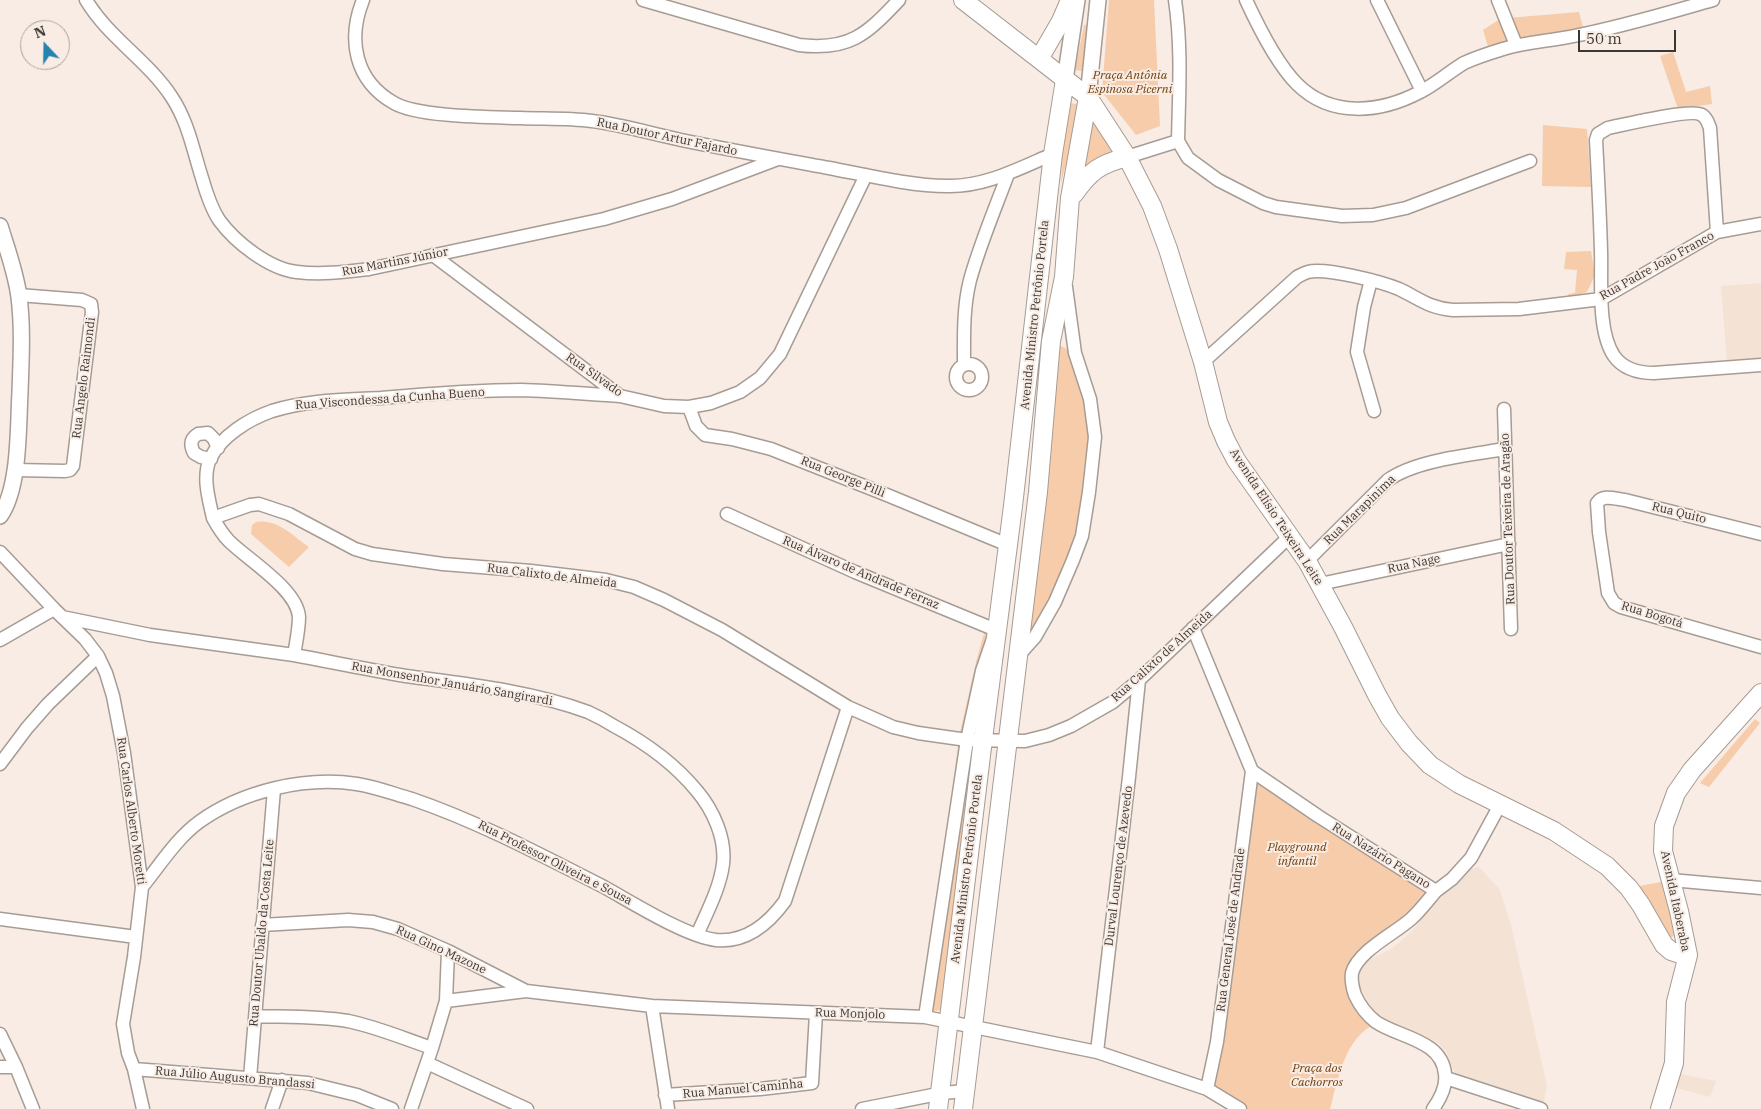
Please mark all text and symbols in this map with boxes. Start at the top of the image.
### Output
north arrow [20,20,70,70]
scale bar [1581,20,1678,52]
text: N [32,22,48,42]
text: 50 m [1586,29,1622,48]
park label: Praça Antônia Espinosa Picerni [1088,69,1172,97]
street label: Rua Doutor Artur Fajardo [596,115,738,159]
street label: Avenida Ministro Petrônio Portela [1018,219,1052,411]
street label: Rua Padre João Franco [1597,229,1717,303]
street label: Rua Martins Júnior [341,245,449,279]
street label: Rua Angelo Raimondi [69,317,99,439]
street label: Rua Silvado [563,350,625,400]
street label: Rua Viscondessa da Cunha Bueno [295,385,485,413]
street label: Rua Doutor Teixeira de Aragão [1498,433,1518,605]
street label: Avenida Elísio Teixeira Leite [1226,446,1326,588]
street label: Rua George Pilli [799,453,887,501]
street label: Rua Marapinima [1321,472,1399,548]
street label: Rua Quito [1650,499,1708,527]
street label: Rua Álvaro de Andrade Ferraz [780,533,942,613]
street label: Rua Nage [1386,551,1442,577]
street label: Rua Calixto de Almeida [486,561,618,591]
street label: Rua Bogotá [1619,599,1685,631]
street label: Rua Calixto de Almeida [1109,607,1215,705]
street label: Rua Monsenhor Januário Sangirardi [350,659,554,709]
street label: Rua Carlos Alberto Moretti [113,736,149,886]
street label: Avenida Ministro Petrônio Portela [948,774,986,964]
street label: Durval Lourenço de Azevedo [1102,785,1136,947]
street label: Rua Professor Oliveira e Sousa [475,818,635,908]
street label: Rua Nazário Pagano [1329,820,1433,892]
street label: Rua Doutor Ubaldo da Costa Leite [247,839,277,1027]
park label: Playground infantil [1268,841,1326,869]
street label: Rua General José de Andrade [1214,847,1248,1013]
street label: Avenida Itaberaba [1657,849,1693,953]
street label: Rua Gino Mazone [393,923,489,977]
street label: Rua Monjolo [815,1006,885,1022]
park label: Praça dos Cachorros [1291,1062,1343,1090]
street label: Rua Júlio Augusto Brandassi [155,1064,315,1092]
street label: Rua Manuel Caminha [682,1077,804,1101]

